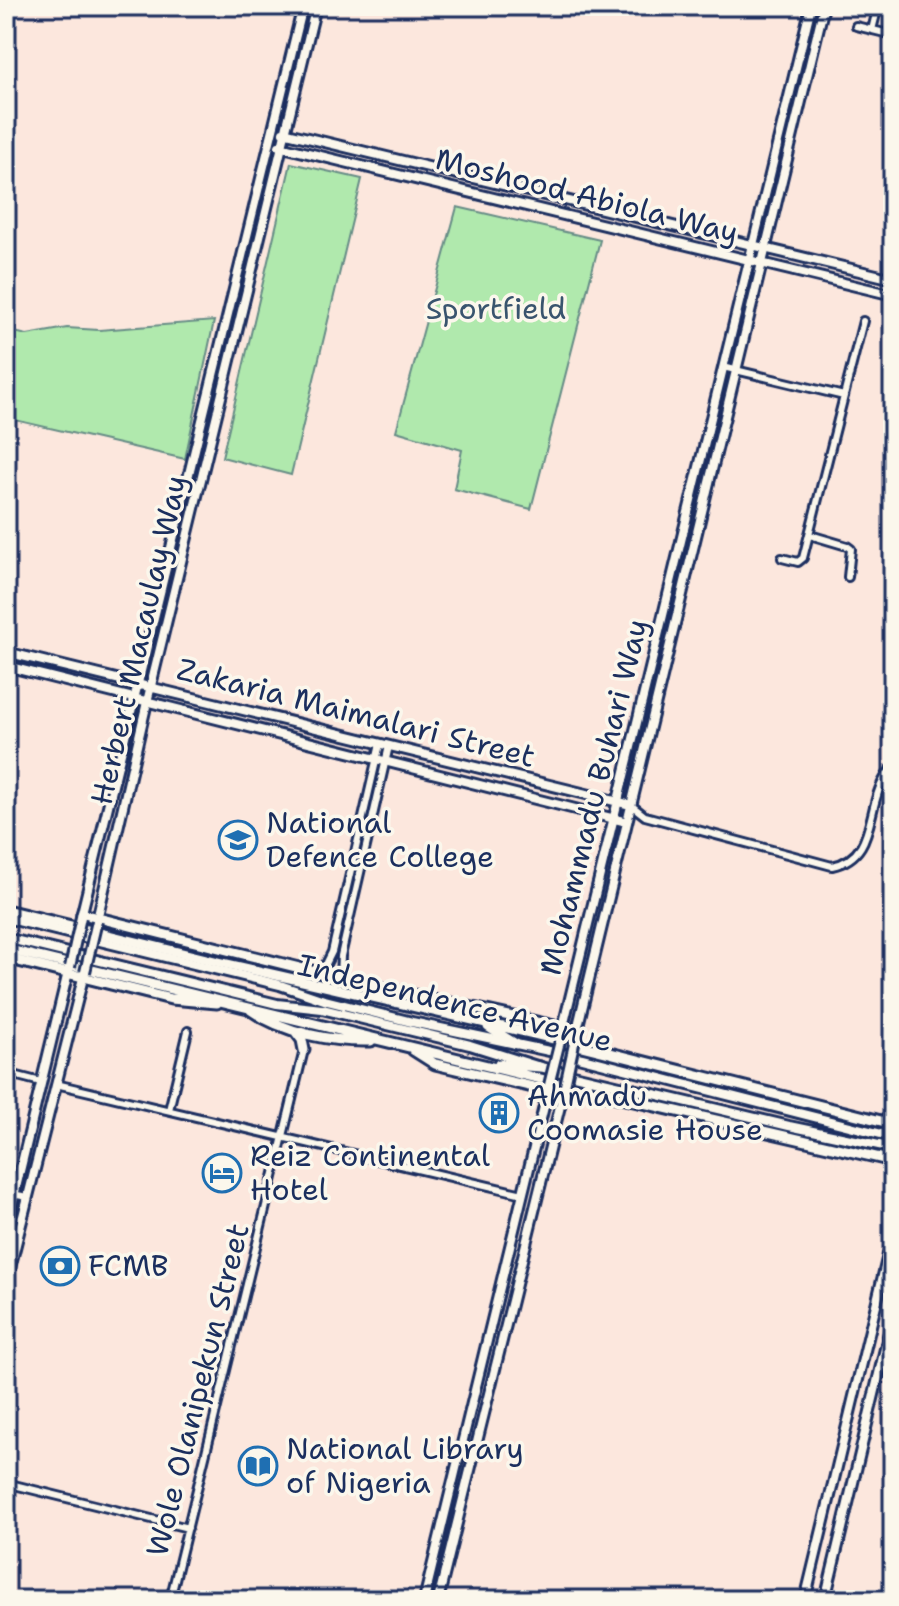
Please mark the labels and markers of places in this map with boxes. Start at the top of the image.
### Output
place label: National Defence College [266,802,494,877]
school or university icon: National Defence College [217,819,259,861]
place label: Ahmadu Coomasie House [527,1075,763,1150]
building icon: Ahmadu Coomasie House [478,1092,520,1134]
place label: Reiz Continental Hotel [250,1135,490,1210]
hotel icon: Reiz Continental Hotel [201,1152,243,1194]
bank icon: FCMB [39,1245,81,1287]
place label: FCMB [88,1245,169,1286]
place label: National Library of Nigeria [286,1428,524,1503]
library icon: National Library of Nigeria [237,1445,279,1487]

